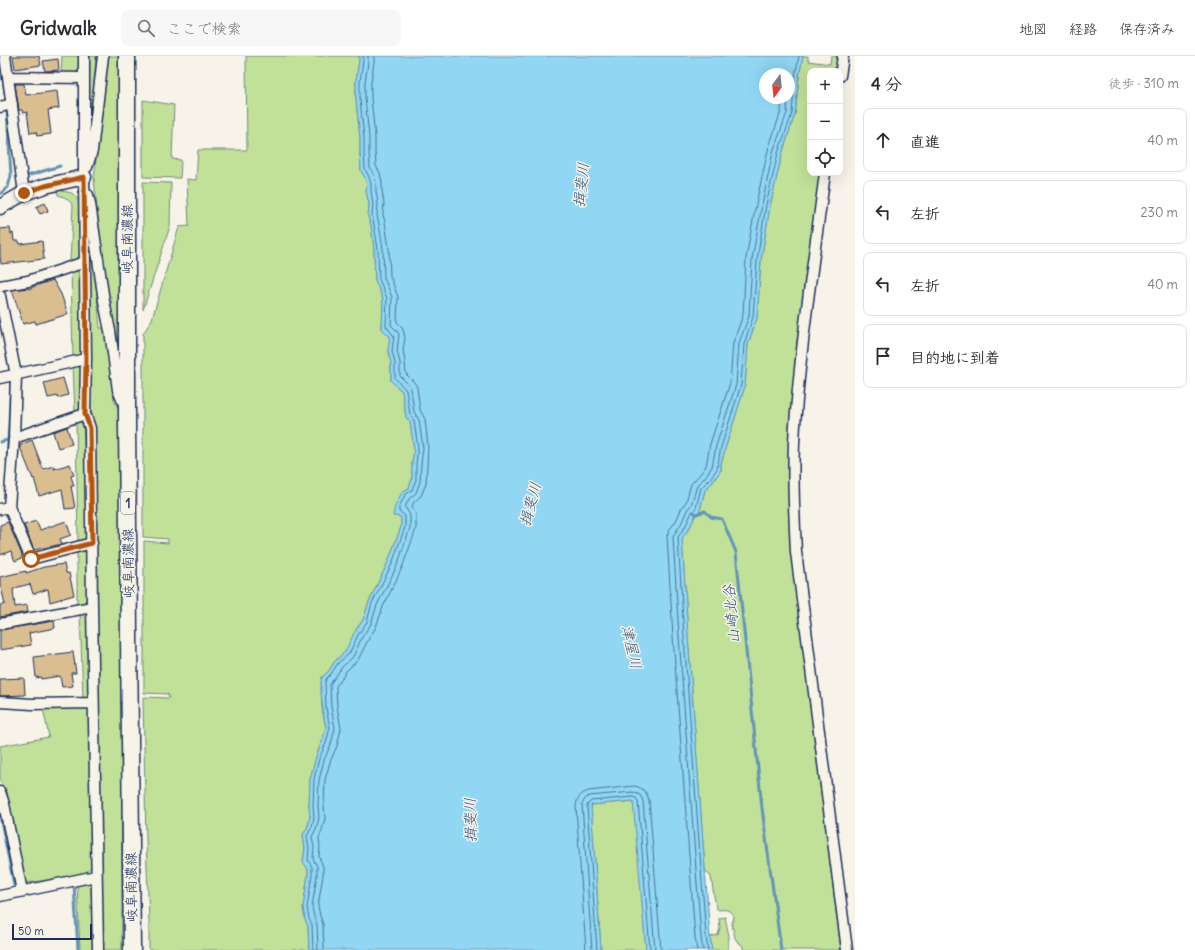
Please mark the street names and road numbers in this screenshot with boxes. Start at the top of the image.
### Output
street label: 岐阜南濃線 [118,204,136,274]
road number: 1 [121,492,135,514]
street label: 岐阜南濃線 [118,528,138,598]
street label: 岐阜南濃線 [121,852,141,922]

